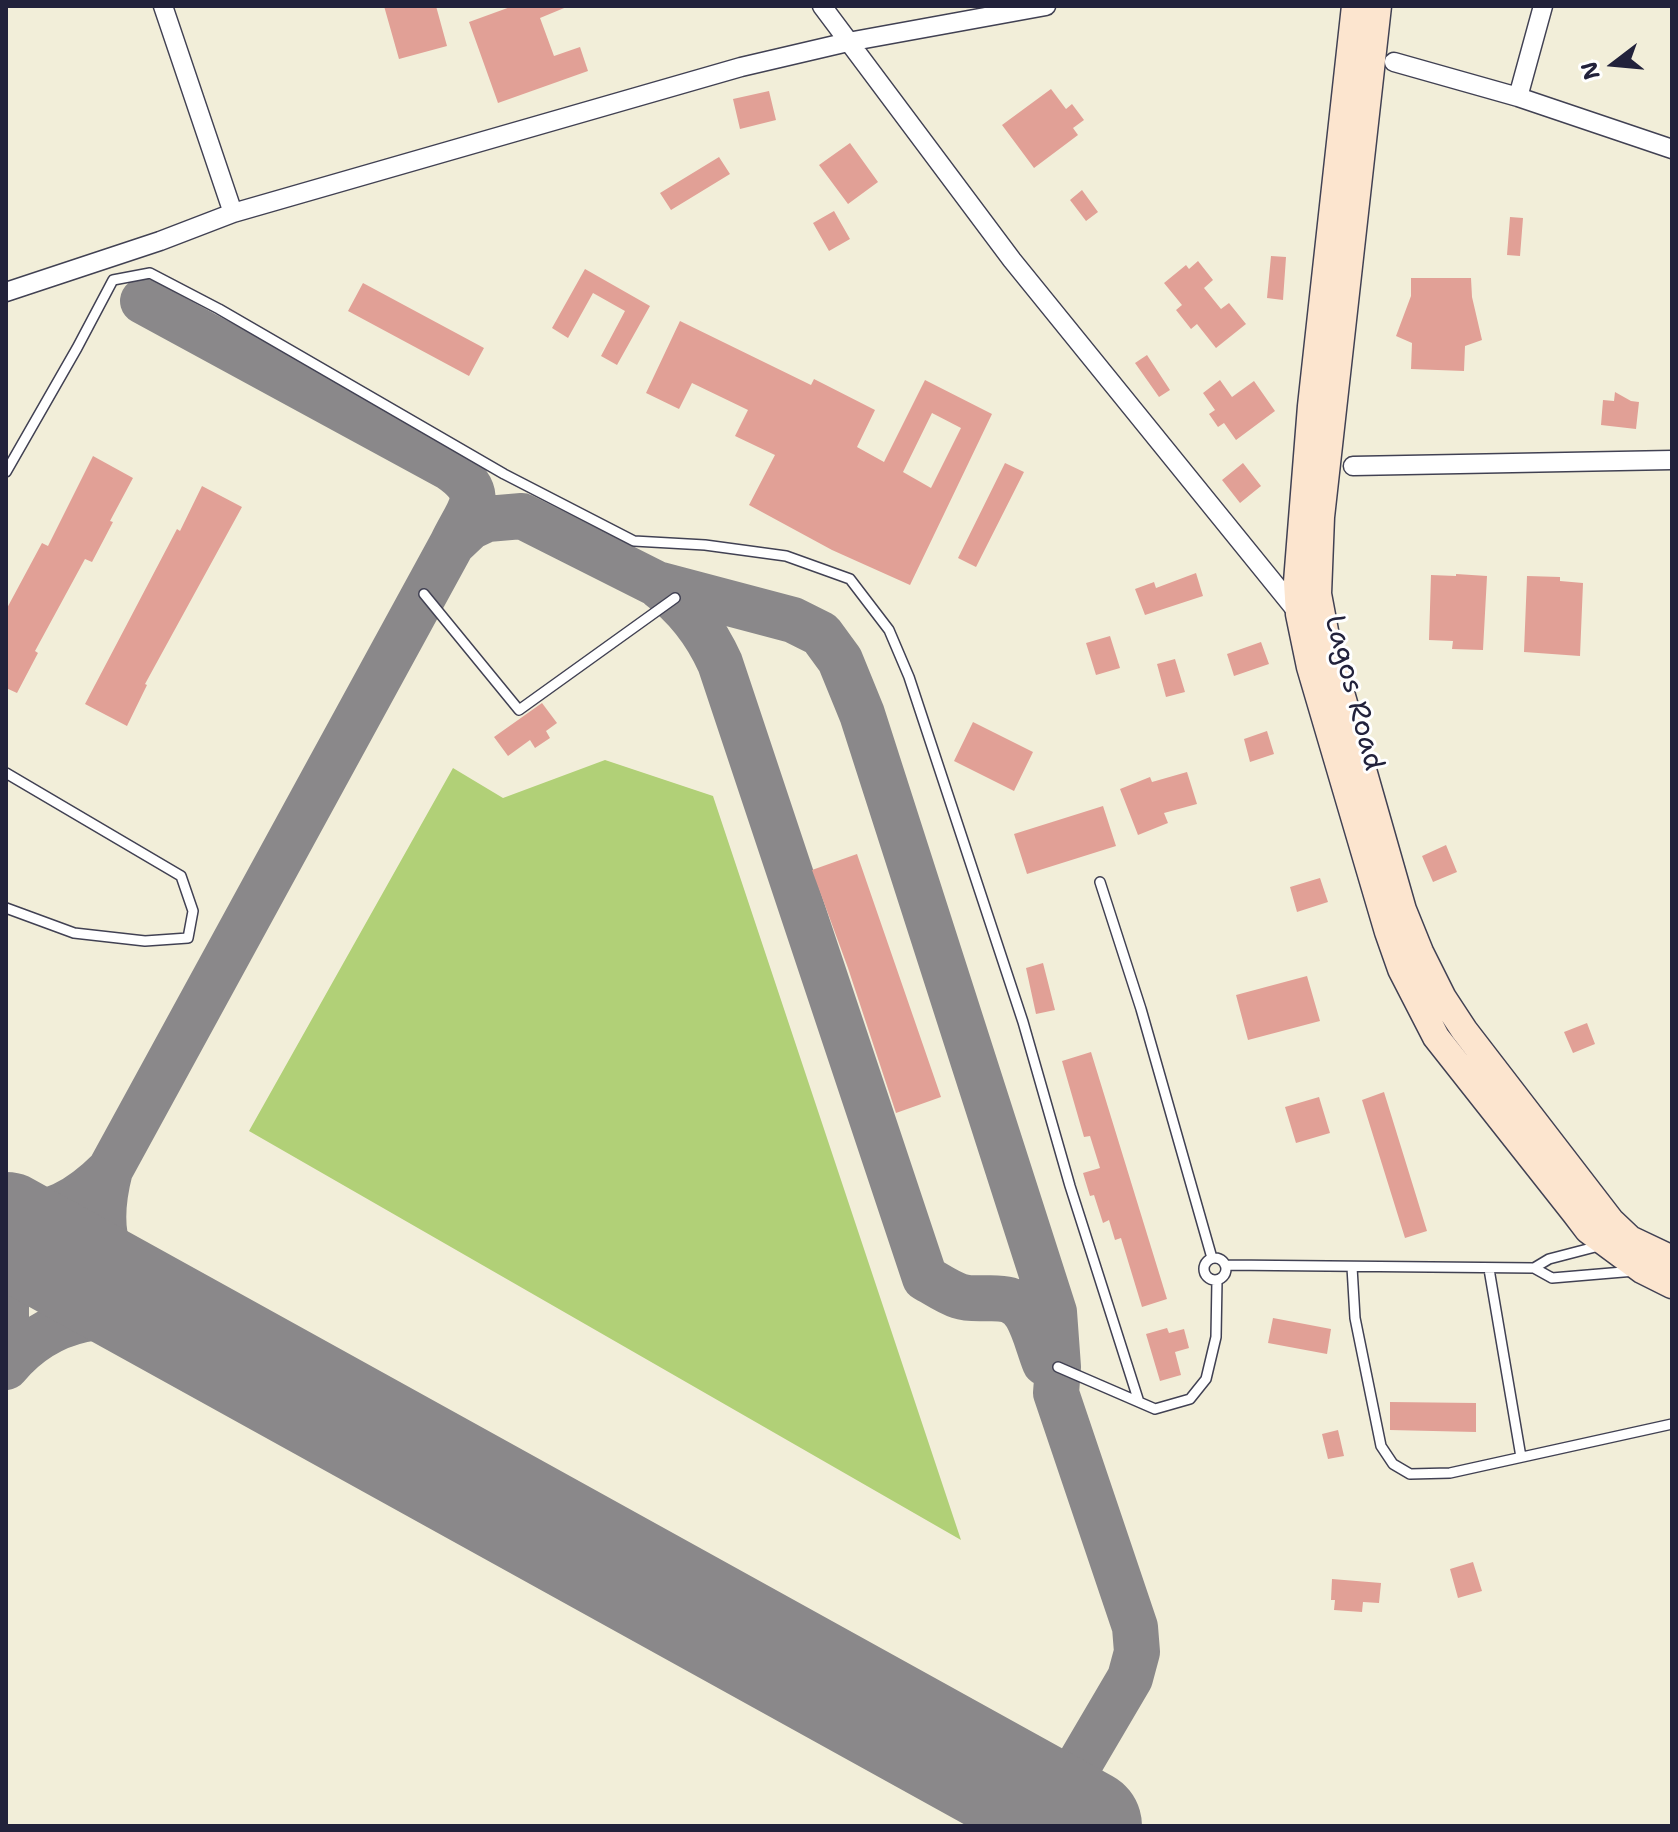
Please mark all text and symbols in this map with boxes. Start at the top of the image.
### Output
north arrow [1574,24,1654,104]
text: N [1574,58,1607,83]
street label: Lagos Road [1316,612,1390,774]

